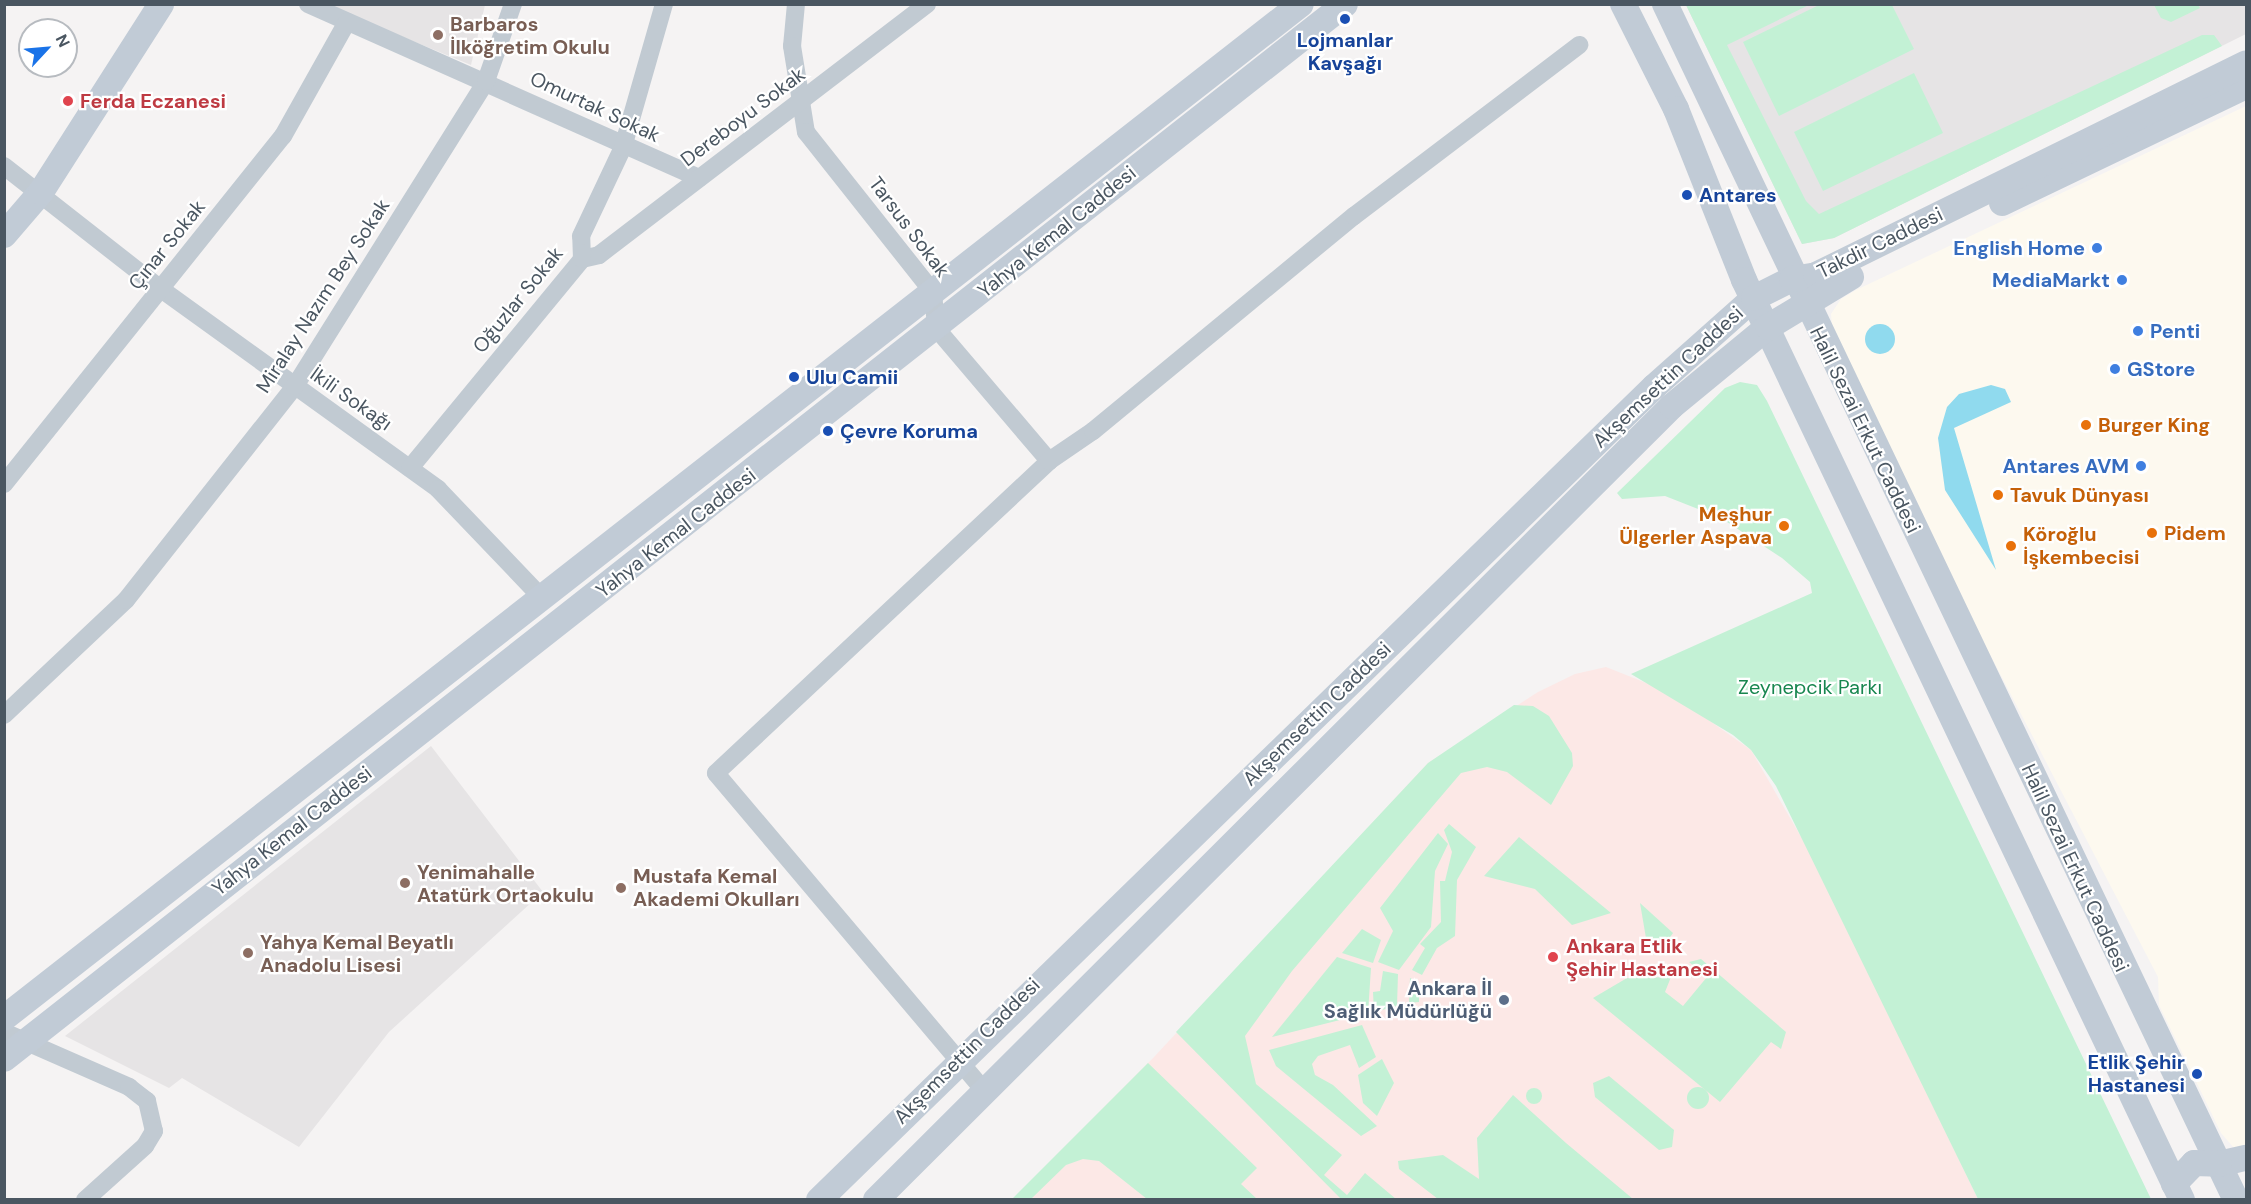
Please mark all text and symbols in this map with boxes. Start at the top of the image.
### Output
place label: Barbaros İlköğretim Okulu [450,12,610,59]
marker: Lojmanlar Kavşağı [1338,12,1352,26]
north arrow [18,18,78,78]
marker: Barbaros İlköğretim Okulu [431,28,445,42]
place label: Lojmanlar Kavşağı [1297,28,1393,75]
text: N [51,31,75,51]
street label: Dereboyu Sokak [676,62,810,172]
street label: Omurtak Sokak [526,66,664,148]
place label: Ferda Eczanesi [80,89,226,113]
marker: Ferda Eczanesi [61,94,75,108]
street label: Yahya Kemal Caddesi [973,161,1141,303]
street label: Tarsus Sokak [864,172,954,282]
place label: Antares [1699,183,1777,207]
marker: Antares [1680,188,1694,202]
street label: Miralay Nazım Bey Sokak [251,194,395,398]
street label: Çınar Sokak [124,195,210,295]
street label: Takdir Caddesi [1813,202,1947,284]
place label: English Home [1953,236,2085,260]
marker: English Home [2090,241,2104,255]
street label: Oğuzlar Sokak [468,242,568,358]
place label: MediaMarkt [1992,268,2110,292]
marker: MediaMarkt [2115,273,2129,287]
street label: Akşemsettin Caddesi [1588,301,1748,453]
place label: Penti [2150,319,2200,343]
street label: Halil Sezai Erkut Caddesi [1805,323,1925,537]
marker: Penti [2131,324,2145,338]
place label: GStore [2127,357,2195,381]
street label: İkili Sokağı [306,362,396,436]
marker: GStore [2108,362,2122,376]
place label: Ulu Camii [806,365,898,389]
marker: Ulu Camii [787,370,801,384]
place label: Burger King [2098,413,2210,437]
marker: Burger King [2079,418,2093,432]
place label: Çevre Koruma [840,419,978,443]
marker: Çevre Koruma [821,424,835,438]
place label: Antares AVM [2002,454,2129,478]
marker: Antares AVM [2134,459,2148,473]
street label: Yahya Kemal Caddesi [591,463,761,603]
place label: Tavuk Dünyası [2010,483,2149,507]
marker: Tavuk Dünyası [1991,488,2005,502]
place label: Meşhur Ülgerler Aspava [1619,502,1772,549]
marker: Meşhur Ülgerler Aspava [1777,519,1791,533]
place label: Pidem [2164,521,2226,545]
place label: Köroğlu İşkembecisi [2023,522,2140,569]
marker: Pidem [2145,526,2159,540]
marker: Köroğlu İşkembecisi [2004,539,2018,553]
street label: Akşemsettin Caddesi [1238,637,1396,791]
park label: Zeynepcik Parkı [1738,675,1882,699]
street label: Halil Sezai Erkut Caddesi [2016,760,2134,976]
street label: Yahya Kemal Caddesi [207,761,377,901]
place label: Yenimahalle Atatürk Ortaokulu [417,860,594,907]
place label: Mustafa Kemal Akademi Okulları [633,864,800,911]
marker: Yenimahalle Atatürk Ortaokulu [398,876,412,890]
marker: Mustafa Kemal Akademi Okulları [614,881,628,895]
place label: Yahya Kemal Beyatlı Anadolu Lisesi [260,930,454,977]
place label: Ankara Etlik Şehir Hastanesi [1566,934,1718,981]
marker: Yahya Kemal Beyatlı Anadolu Lisesi [241,946,255,960]
marker: Ankara Etlik Şehir Hastanesi [1544,948,1562,966]
street label: Akşemsettin Caddesi [889,973,1045,1129]
place label: Ankara İl Sağlık Müdürlüğü [1324,976,1492,1023]
marker: Ankara İl Sağlık Müdürlüğü [1497,993,1511,1007]
place label: Etlik Şehir Hastanesi [2087,1050,2185,1097]
marker: Etlik Şehir Hastanesi [2190,1067,2204,1081]

